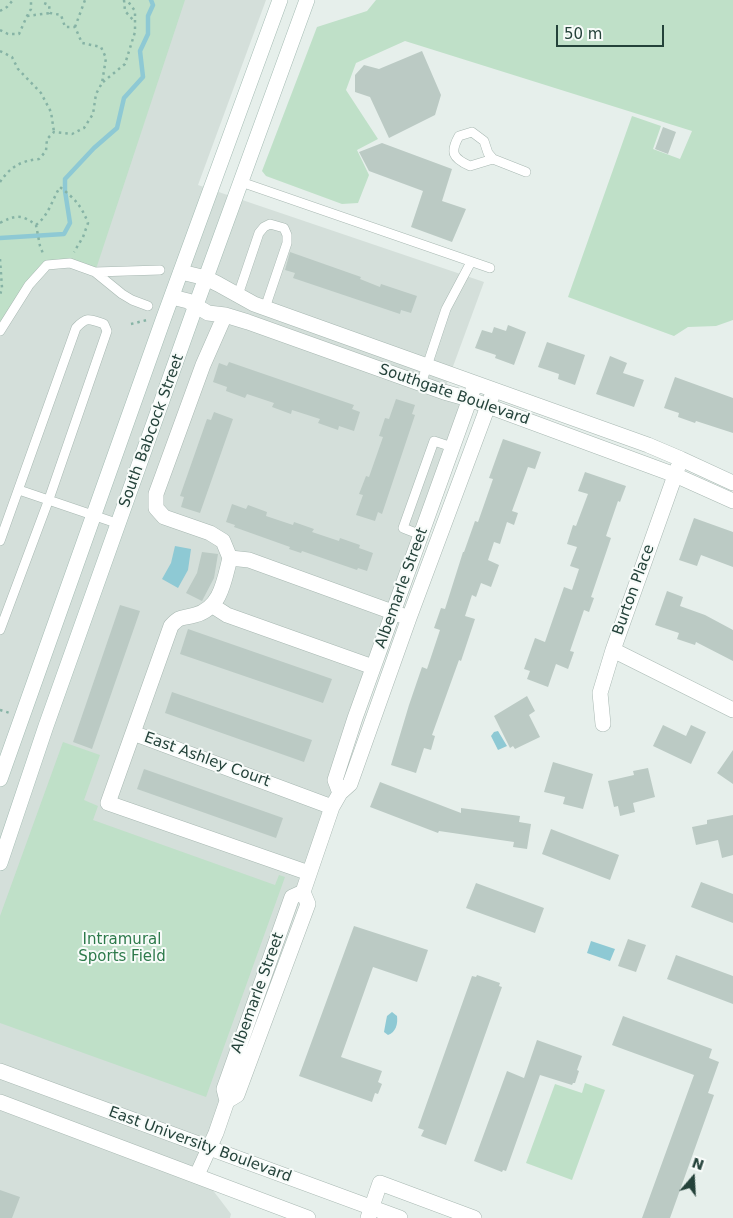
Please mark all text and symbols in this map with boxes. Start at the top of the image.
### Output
scale bar [558,15,666,47]
text: 50 m [564,25,602,43]
street label: South Babcock Street [116,352,188,510]
street label: Southgate Boulevard [376,361,532,429]
street label: Albemarle Street [372,525,432,651]
street label: Burton Place [609,542,659,638]
street label: East Ashley Court [141,729,273,791]
street label: Albemarle Street [228,930,288,1056]
park label: Intramural Sports Field [78,931,166,966]
street label: East University Boulevard [106,1103,294,1187]
north arrow [668,1153,718,1203]
text: N [690,1154,706,1173]

